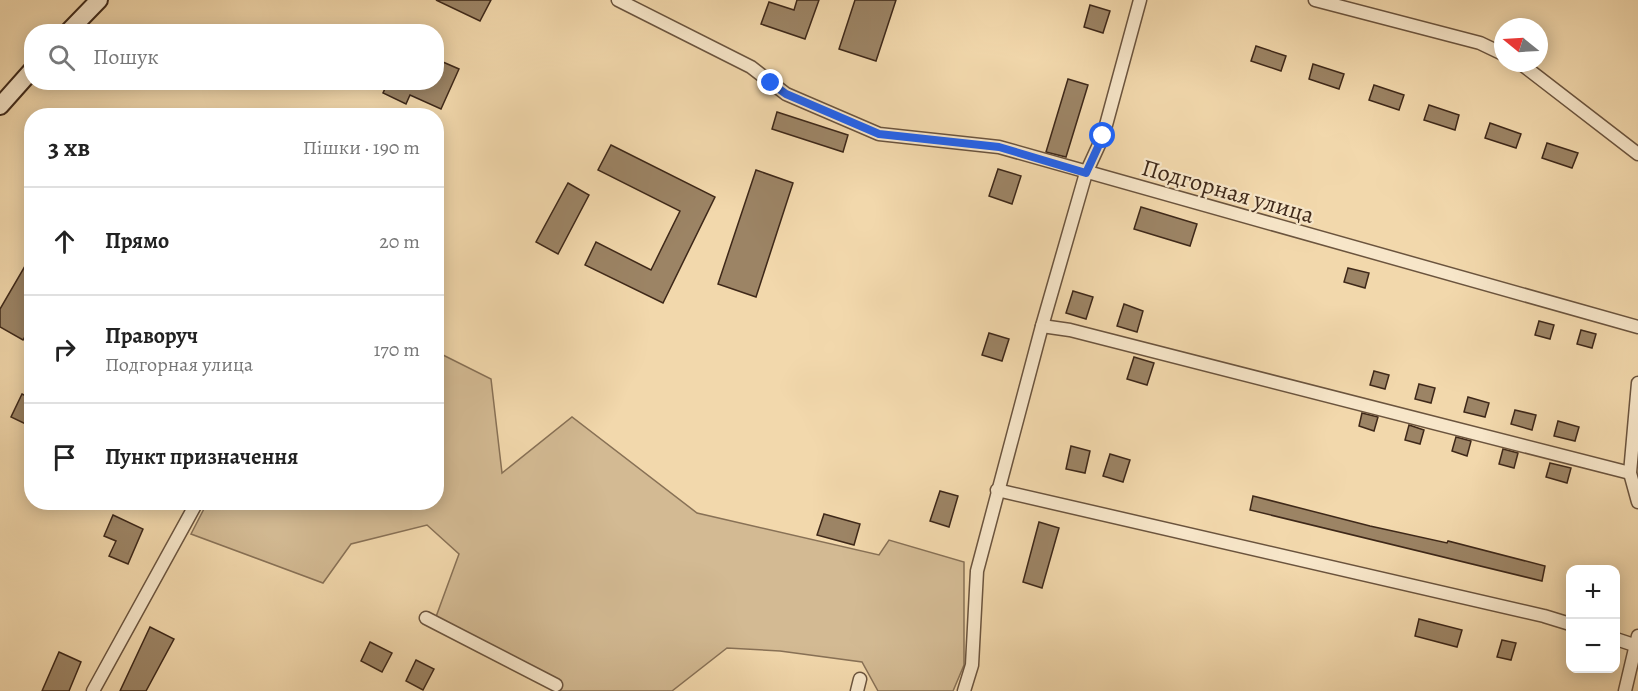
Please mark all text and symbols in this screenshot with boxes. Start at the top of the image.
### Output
north arrow [1494,18,1548,72]
search box [24,24,444,90]
icon: search [45,41,78,74]
text: Пошук [93,42,159,72]
route end [757,69,783,95]
route start [1089,122,1115,148]
text: 3 хв [48,130,90,165]
text: Пішки · 190 m [303,134,420,161]
street label: Подгорная улица [1138,151,1318,231]
icon: ahead [48,225,81,258]
text: Прямо [105,226,169,256]
text: 20 m [379,228,420,255]
text: Праворуч [105,321,198,351]
icon: right [48,333,81,366]
text: 170 m [374,336,420,363]
text: Подгорная улица [105,351,253,378]
icon: arrive [48,441,81,474]
text: Пункт призначення [105,442,298,472]
map controls [1566,565,1620,673]
button: + [1566,565,1620,619]
button: − [1566,619,1620,673]

